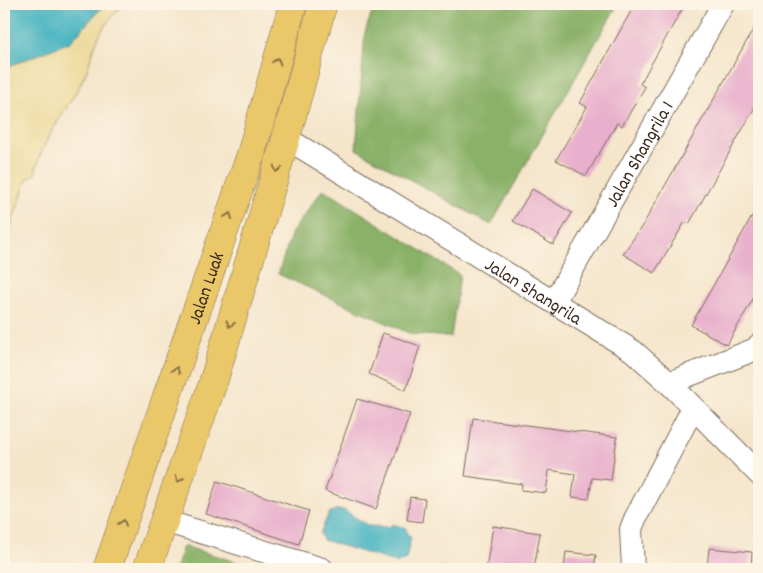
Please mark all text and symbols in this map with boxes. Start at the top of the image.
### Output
one-way arrow [271,56,282,65]
street label: Jalan Shangrila 1 [601,97,682,213]
one-way arrow [272,164,282,172]
one-way arrow [224,212,234,221]
street label: Jalan Luak [183,249,233,329]
street label: Jalan Shangrila [478,253,587,334]
one-way arrow [226,320,236,328]
one-way arrow [170,366,180,374]
one-way arrow [175,474,185,482]
one-way arrow [117,519,127,528]

